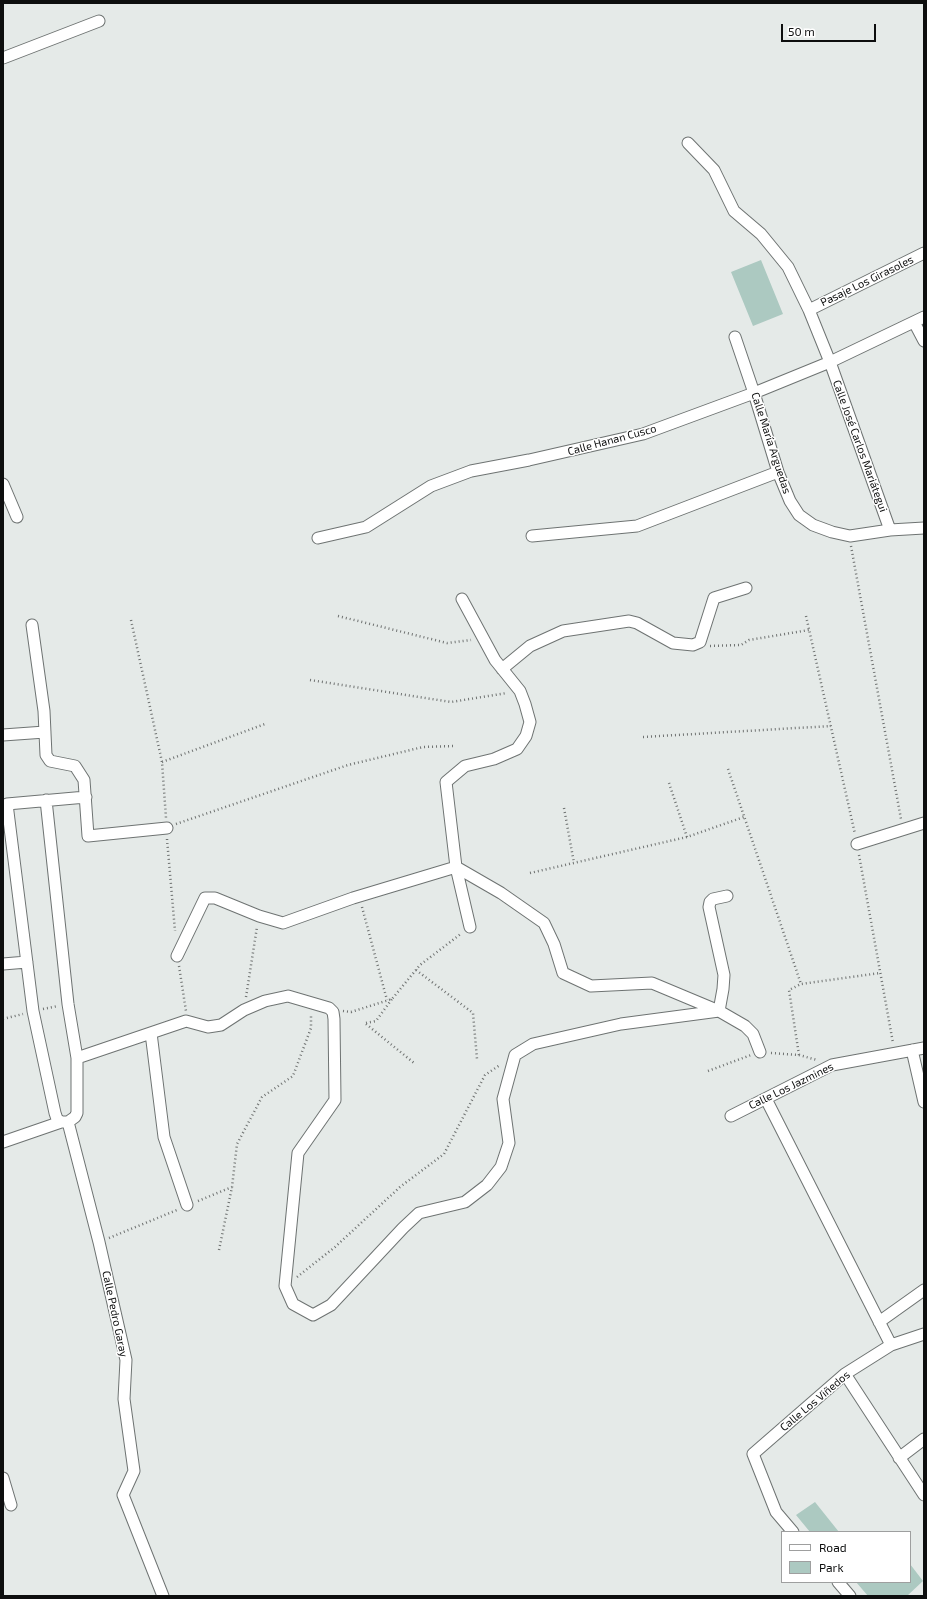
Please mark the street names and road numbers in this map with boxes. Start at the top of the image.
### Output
street label: Pasaje Los Girasoles [818,253,916,309]
street label: Calle José Carlos Mariátegui [830,378,890,514]
street label: Calle María Arguedas [748,391,794,495]
street label: Calle Hanan Cusco [566,422,658,458]
street label: Calle Los Jazmines [746,1060,836,1112]
street label: Calle Pedro Garay [99,1270,131,1358]
street label: Calle Los Viñedos [777,1368,853,1434]

